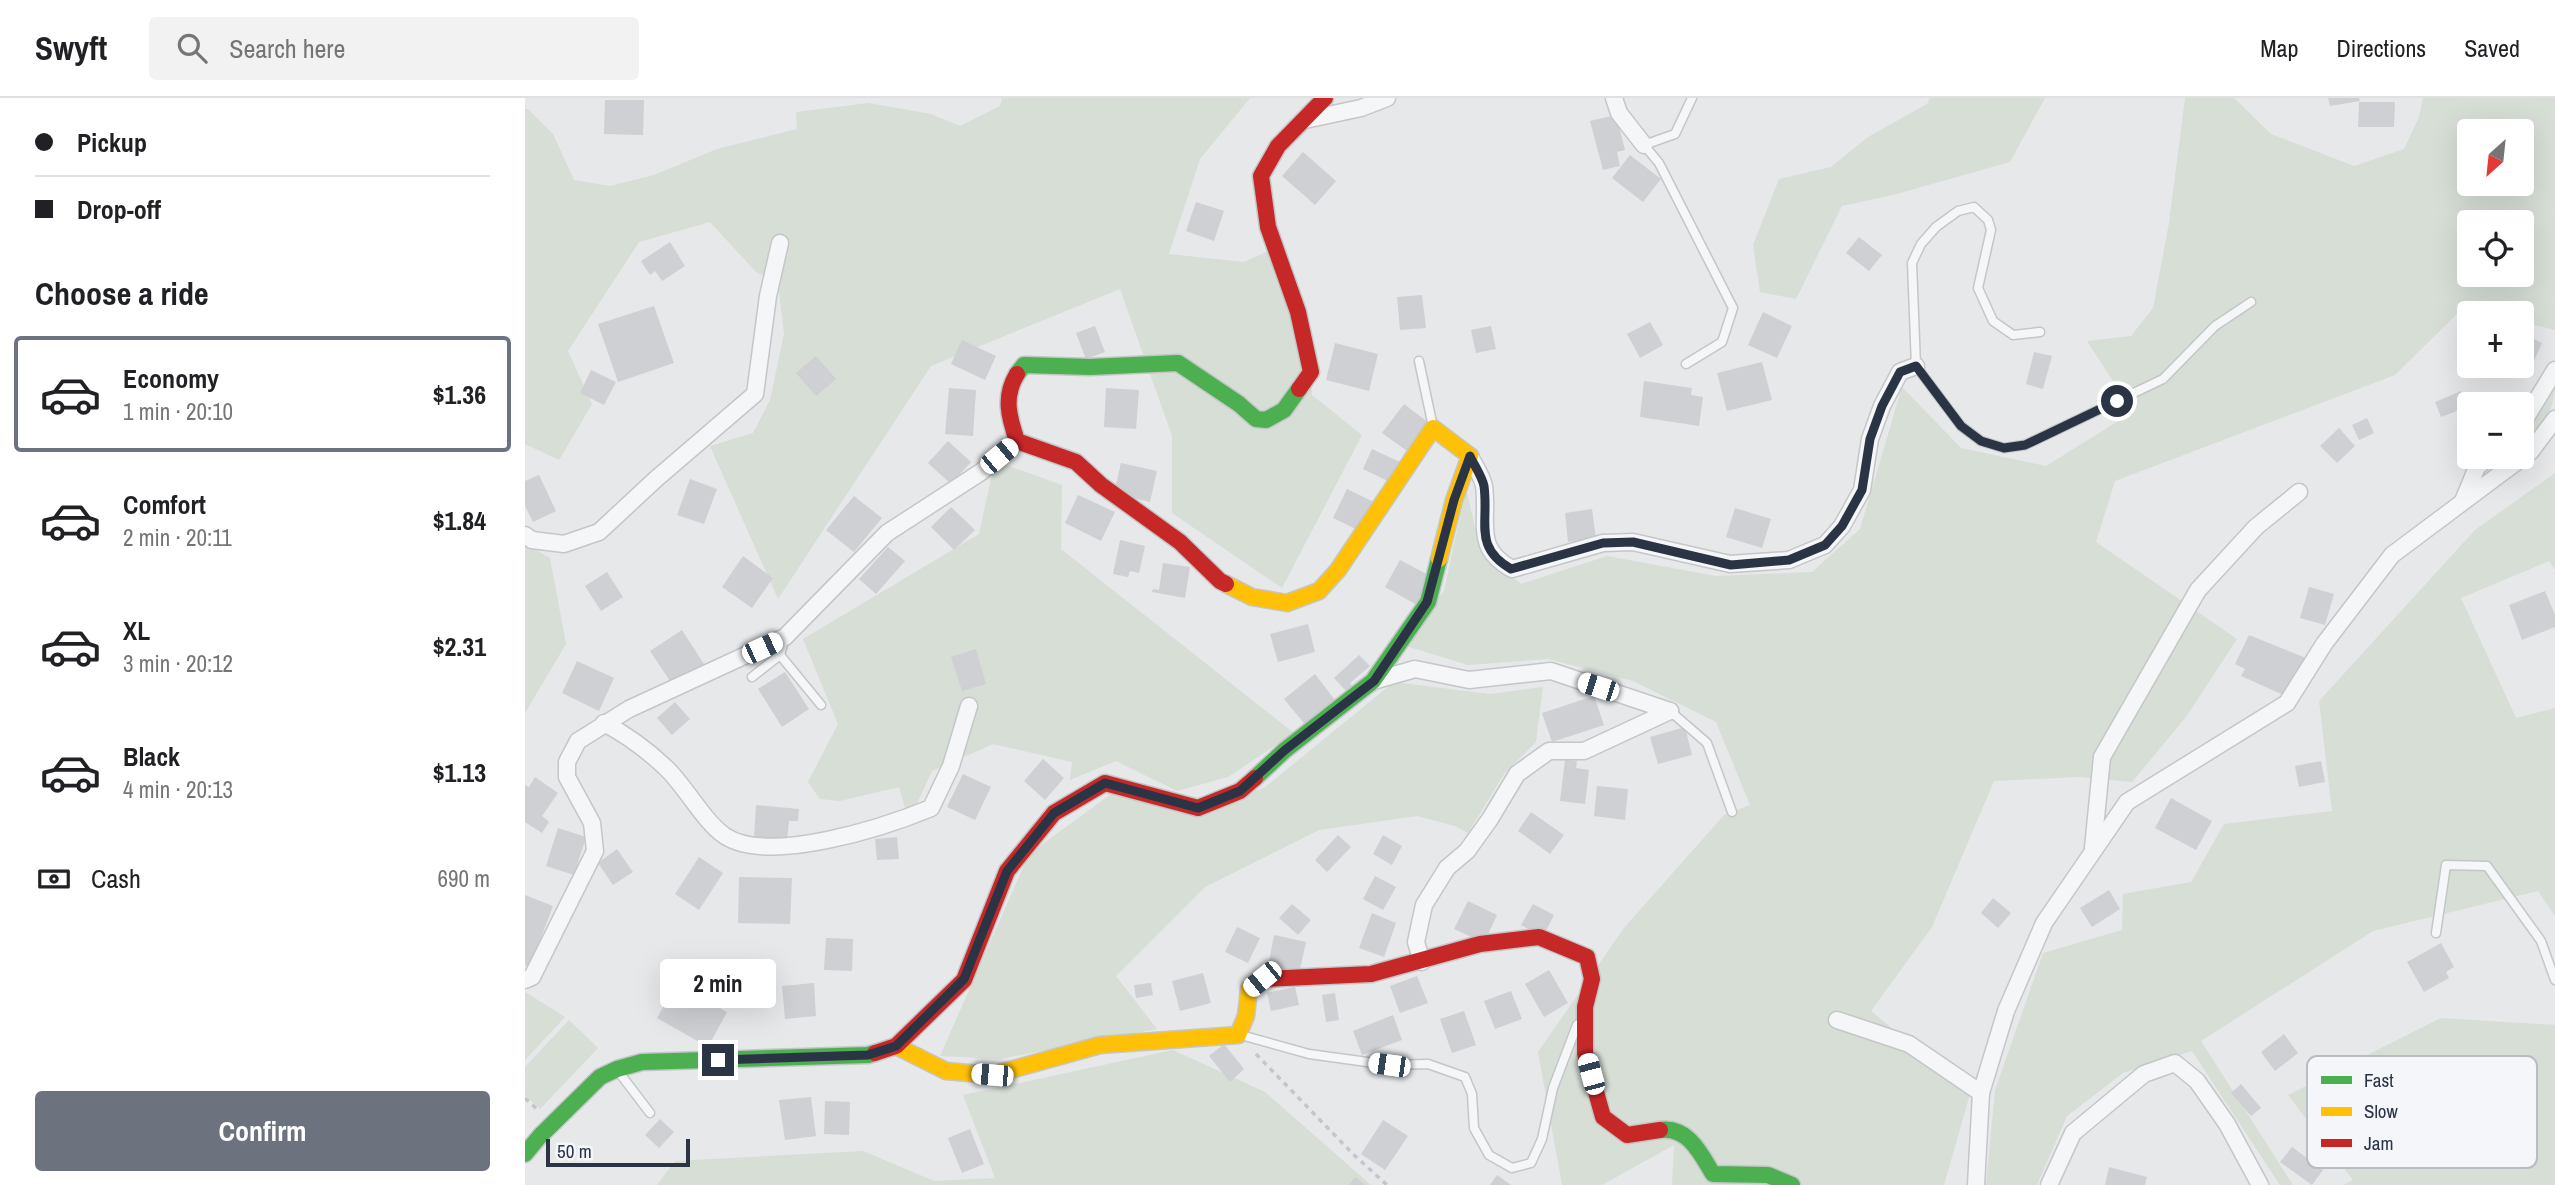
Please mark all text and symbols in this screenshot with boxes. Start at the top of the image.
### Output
search box [149,17,639,80]
text: Swyft [35,26,107,70]
icon: search [173,29,211,67]
text: Search here [229,31,345,66]
text: Map [2260,32,2298,64]
text: Directions [2336,32,2426,64]
text: Saved [2464,32,2520,64]
north arrow [2457,119,2534,196]
map controls [2457,119,2534,469]
text: Pickup [77,125,147,160]
text: Drop-off [77,192,161,227]
button: locate [2457,210,2534,287]
text: Choose a ride [35,272,209,315]
button: + [2457,301,2534,378]
text: Economy [123,361,219,396]
icon: car [39,363,102,426]
text: $1.36 [433,377,486,412]
route start [2101,385,2133,417]
button: − [2457,392,2534,469]
text: 1 min · 20:10 [123,396,233,427]
car [977,434,1022,478]
text: Comfort [123,487,206,522]
icon: car [39,489,102,552]
text: $1.84 [433,503,486,538]
text: 2 min · 20:11 [123,522,232,553]
text: XL [123,613,150,648]
icon: car [39,615,102,678]
text: $2.31 [433,629,486,664]
car [739,630,786,666]
text: 3 min · 20:12 [123,648,233,679]
car [1575,671,1622,703]
text: Black [123,739,180,774]
icon: car [39,741,102,804]
text: $1.13 [433,755,486,790]
text: 4 min · 20:13 [123,774,233,805]
icon: cash [35,860,73,898]
text: Cash [91,861,141,896]
text: 690 m [438,863,490,894]
callout: 2 min [660,958,776,1007]
car [1240,958,1285,1000]
text: 2 min [693,968,743,999]
route end [702,1044,734,1076]
car [1576,1051,1607,1097]
car [1367,1052,1412,1078]
legend [2307,1056,2537,1168]
car [971,1063,1014,1087]
text: Fast [2364,1067,2394,1093]
button: Confirm [35,1091,490,1171]
text: Slow [2364,1098,2399,1124]
text: Jam [2364,1130,2393,1156]
scale bar [546,1136,689,1168]
text: 50 m [557,1138,592,1164]

